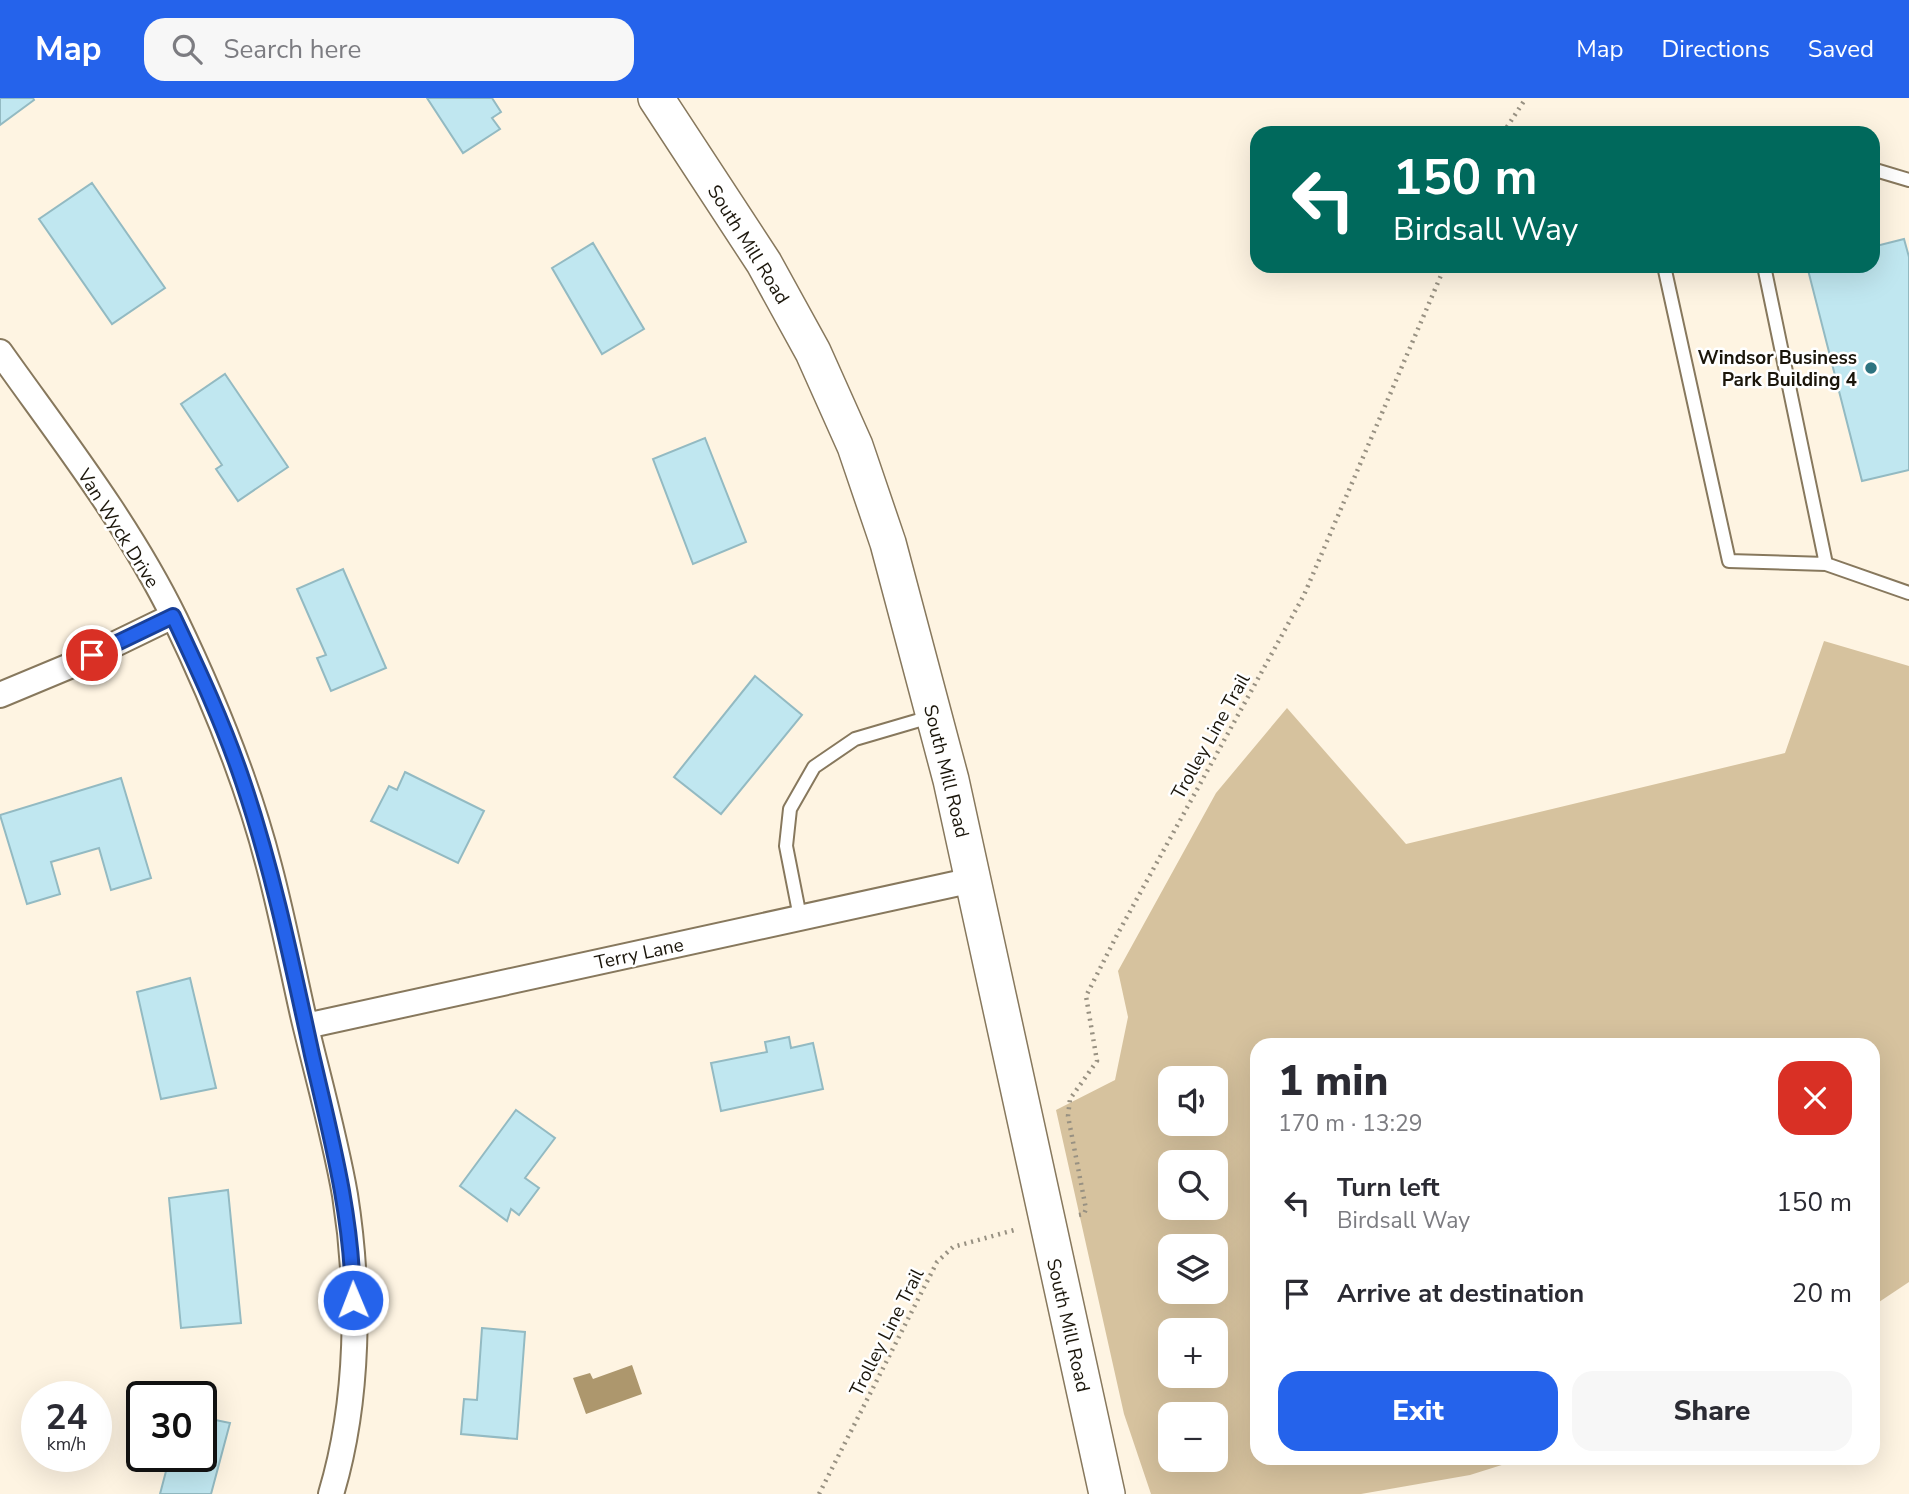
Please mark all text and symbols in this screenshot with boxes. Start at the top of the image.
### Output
search box [144,18,634,81]
text: Map [35,27,102,72]
icon: search [168,30,206,68]
text: Search here [224,32,361,67]
text: Map [1576,33,1623,65]
text: Directions [1661,33,1770,65]
text: Saved [1808,33,1874,65]
text: 150 m [1393,144,1537,211]
icon: left [1278,154,1369,245]
street label: South Mill Road [701,180,795,309]
text: Birdsall Way [1393,208,1578,251]
place label: Windsor Business Park Building 4 [1698,345,1857,393]
marker: Windsor Business Park Building 4 [1863,360,1879,376]
street label: Van Wyck Drive [71,463,165,593]
pin [62,625,122,685]
icon: arrive [73,636,111,674]
street label: Trolley Line Trail [1165,668,1256,804]
street label: South Mill Road [917,702,975,840]
street label: Terry Lane [592,932,686,976]
text: 1 min [1278,1053,1388,1110]
button: close [1778,1061,1852,1135]
map controls [1158,1066,1228,1472]
button: sound [1158,1066,1228,1136]
text: 170 m · 13:29 [1278,1108,1423,1139]
button: search [1158,1150,1228,1220]
text: Turn left [1337,1170,1440,1205]
icon: left [1278,1184,1316,1222]
text: 150 m [1776,1185,1852,1220]
text: Birdsall Way [1337,1205,1470,1236]
button: layers [1158,1234,1228,1304]
street label: South Mill Road [1040,1256,1096,1395]
position arrow [316,1263,390,1337]
street label: Trolley Line Trail [843,1264,930,1401]
icon: arrive [1278,1275,1316,1313]
text: Arrive at destination [1337,1276,1584,1311]
text: 20 m [1792,1276,1852,1311]
button: + [1158,1318,1228,1388]
button: Exit [1278,1371,1558,1451]
button: Share [1572,1371,1852,1451]
speed limit sign: 30 [126,1381,217,1472]
text: 24 [45,1394,88,1441]
button: − [1158,1402,1228,1472]
text: km/h [47,1432,86,1456]

